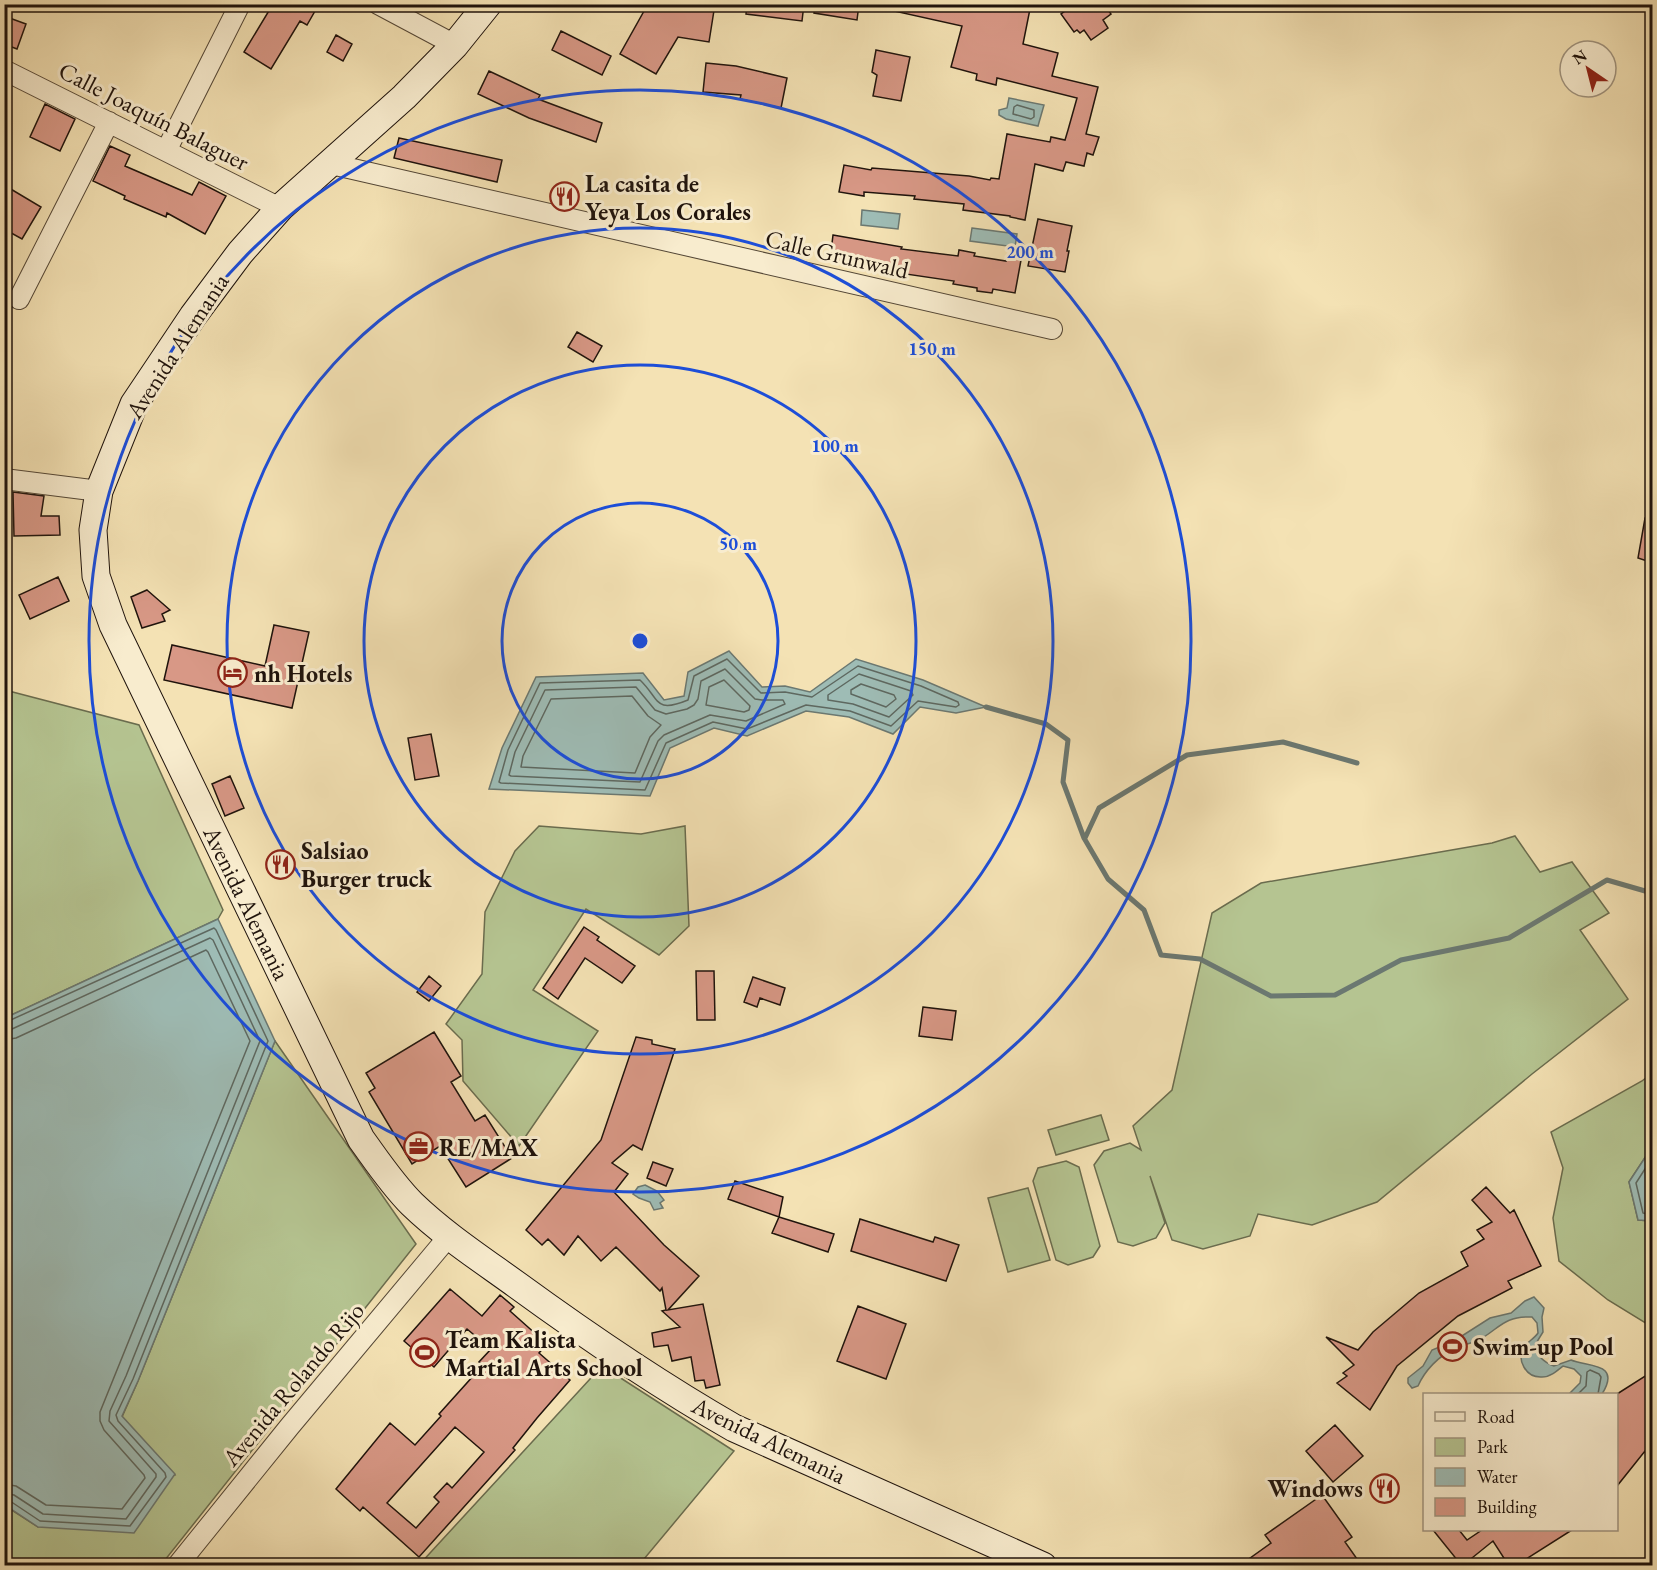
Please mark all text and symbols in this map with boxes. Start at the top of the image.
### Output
north arrow [1558,39,1618,99]
text: N [1568,45,1591,69]
street label: Calle Joaquín Balaguer [54,55,254,177]
place label: La casita de Yeya Los Corales [585,168,751,228]
restaurant icon: La casita de Yeya Los Corales [548,181,580,213]
street label: Calle Grunwald [762,222,912,286]
text: 200 m [1006,240,1054,263]
street label: Avenida Alemania [118,267,236,425]
text: 150 m [908,337,956,360]
text: 100 m [811,434,859,457]
text: 50 m [719,532,757,555]
centre of rings [630,631,650,651]
hotel icon: nh Hotels [217,657,249,689]
place label: nh Hotels [254,658,352,689]
street label: Avenida Alemania [196,820,298,985]
place label: Salsiao Burger truck [301,835,432,895]
restaurant icon: Salsiao Burger truck [264,848,296,880]
office icon: RE/MAX [402,1131,434,1163]
place label: RE/MAX [439,1132,538,1163]
street label: Avenida Rolando Rijo [215,1295,371,1473]
place label: Team Kalista Martial Arts School [445,1324,643,1383]
sports icon: Swim-up Pool [1436,1330,1468,1362]
place label: Swim-up Pool [1473,1331,1614,1362]
sports icon: Team Kalista Martial Arts School [408,1337,440,1369]
street label: Avenida Alemania [686,1389,851,1491]
legend [1423,1393,1618,1531]
text: Road [1477,1405,1516,1428]
text: Park [1477,1435,1508,1458]
text: Water [1477,1465,1518,1488]
restaurant icon: Windows [1368,1472,1400,1504]
place label: Windows [1267,1473,1363,1504]
text: Building [1477,1495,1537,1518]

